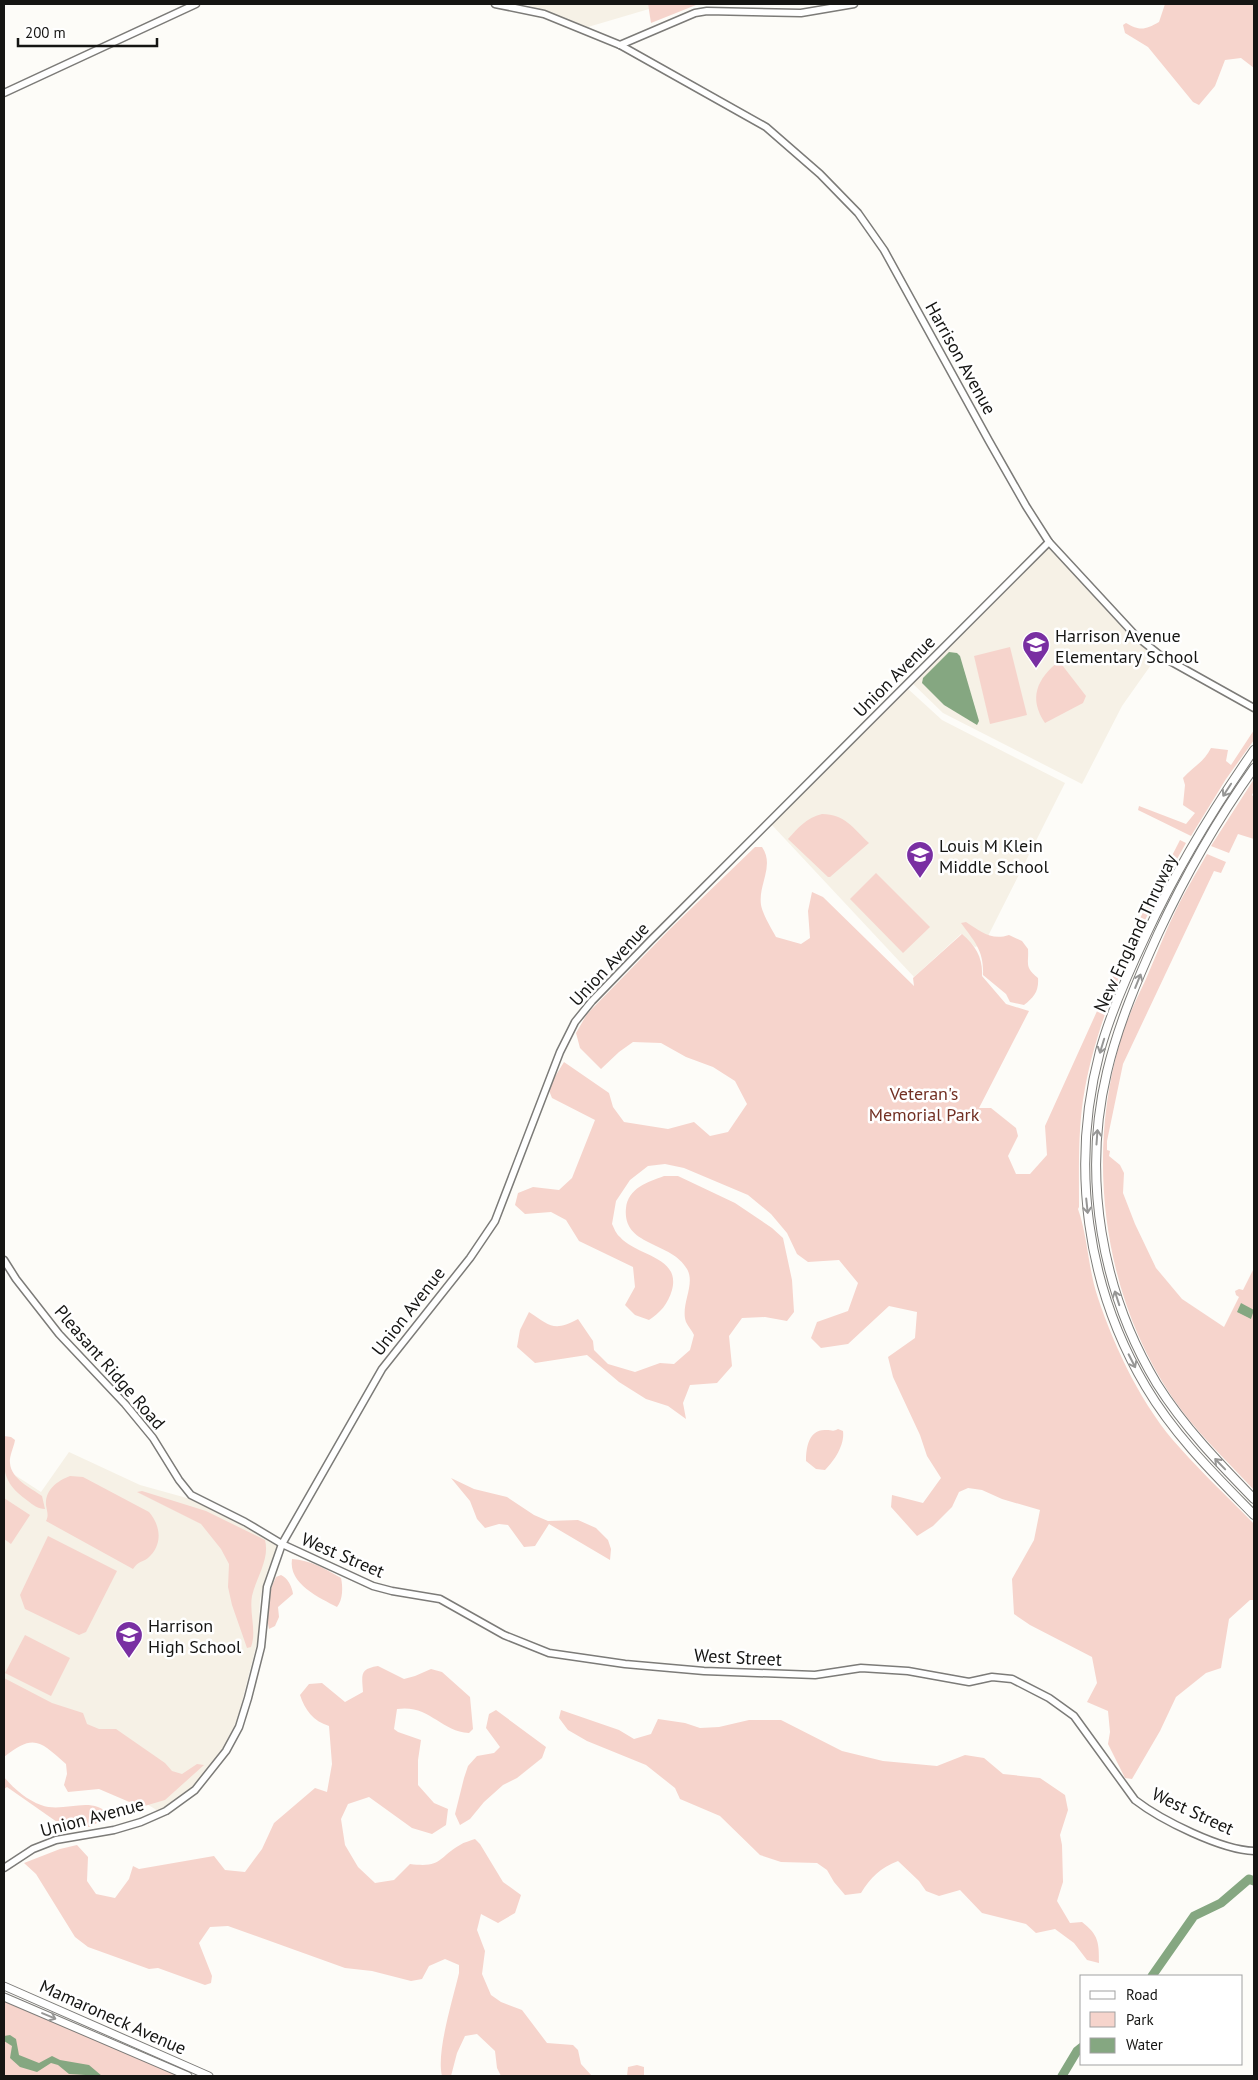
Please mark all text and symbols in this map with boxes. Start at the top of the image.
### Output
scale bar [18,15,156,47]
text: 200 m [25,23,66,42]
street label: Harrison Avenue [920,297,1002,419]
place label: Harrison Avenue Elementary School [1055,624,1199,668]
street label: Union Avenue [848,630,940,722]
school or university icon: Harrison Avenue Elementary School [1021,630,1051,669]
one-way arrow [1221,783,1231,797]
place label: Louis M Klein Middle School [939,834,1049,878]
school or university icon: Louis M Klein Middle School [905,840,935,879]
street label: New England Thruway [1088,850,1182,1016]
street label: Union Avenue [564,917,654,1011]
one-way arrow [1134,974,1143,989]
one-way arrow [1097,1037,1107,1053]
park label: Veteran's Memorial Park [869,1082,980,1126]
one-way arrow [1093,1130,1102,1146]
one-way arrow [1082,1198,1091,1214]
street label: Union Avenue [366,1262,450,1360]
one-way arrow [1112,1290,1122,1306]
street label: Pleasant Ridge Road [50,1300,170,1434]
one-way arrow [1127,1354,1137,1369]
one-way arrow [1214,1458,1227,1470]
street label: West Street [298,1527,388,1583]
place label: Harrison High School [148,1614,242,1658]
school or university icon: Harrison High School [114,1620,144,1659]
street label: West Street [694,1643,782,1671]
street label: West Street [1148,1782,1238,1840]
street label: Union Avenue [38,1792,146,1842]
street label: Mamaroneck Avenue [36,1974,190,2060]
legend [1080,1975,1243,2065]
text: Road [1126,1985,1158,2004]
text: Park [1126,2010,1154,2029]
one-way arrow [41,2012,56,2022]
text: Water [1126,2035,1163,2054]

